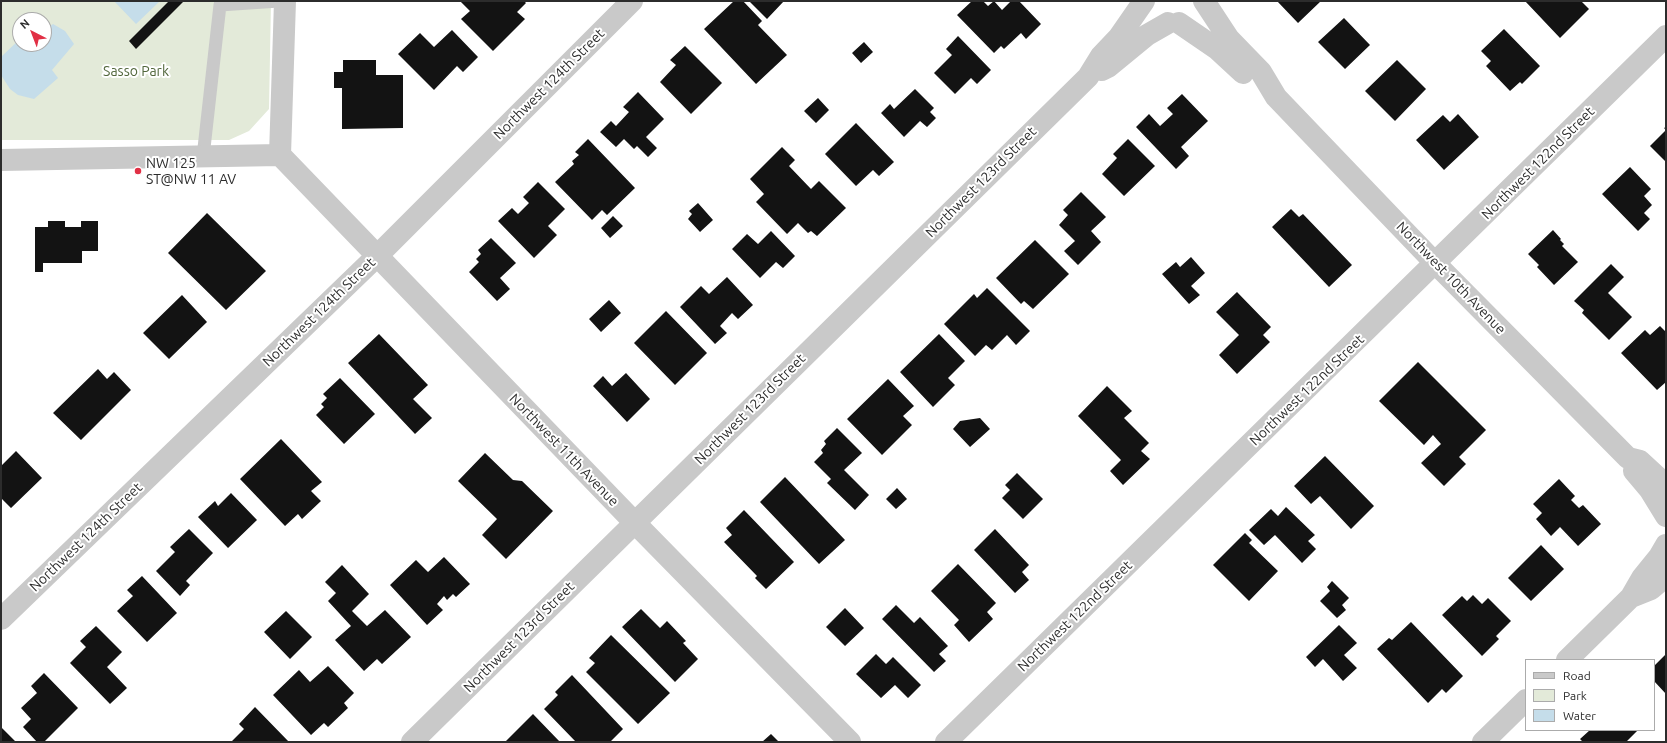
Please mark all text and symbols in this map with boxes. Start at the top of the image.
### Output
north arrow [12,12,52,52]
text: N [18,17,32,31]
street label: Northwest 124th Street [490,25,608,143]
park label: Sasso Park [103,63,169,79]
street label: Northwest 122nd Street [1478,103,1598,223]
street label: Northwest 123rd Street [922,123,1040,241]
place label: NW 125 ST@NW 11 AV [146,155,236,188]
marker: NW 125 ST@NW 11 AV [133,166,143,176]
street label: Northwest 10th Avenue [1393,218,1509,338]
street label: Northwest 124th Street [259,254,379,370]
street label: Northwest 122nd Street [1246,331,1368,449]
street label: Northwest 123rd Street [691,350,809,468]
street label: Northwest 11th Avenue [506,390,622,510]
street label: Northwest 124th Street [26,479,146,595]
street label: Northwest 122nd Street [1014,557,1136,675]
street label: Northwest 123rd Street [460,578,578,696]
legend [1525,659,1655,731]
text: Road [1563,669,1591,682]
text: Park [1563,689,1587,702]
text: Water [1563,709,1596,722]

